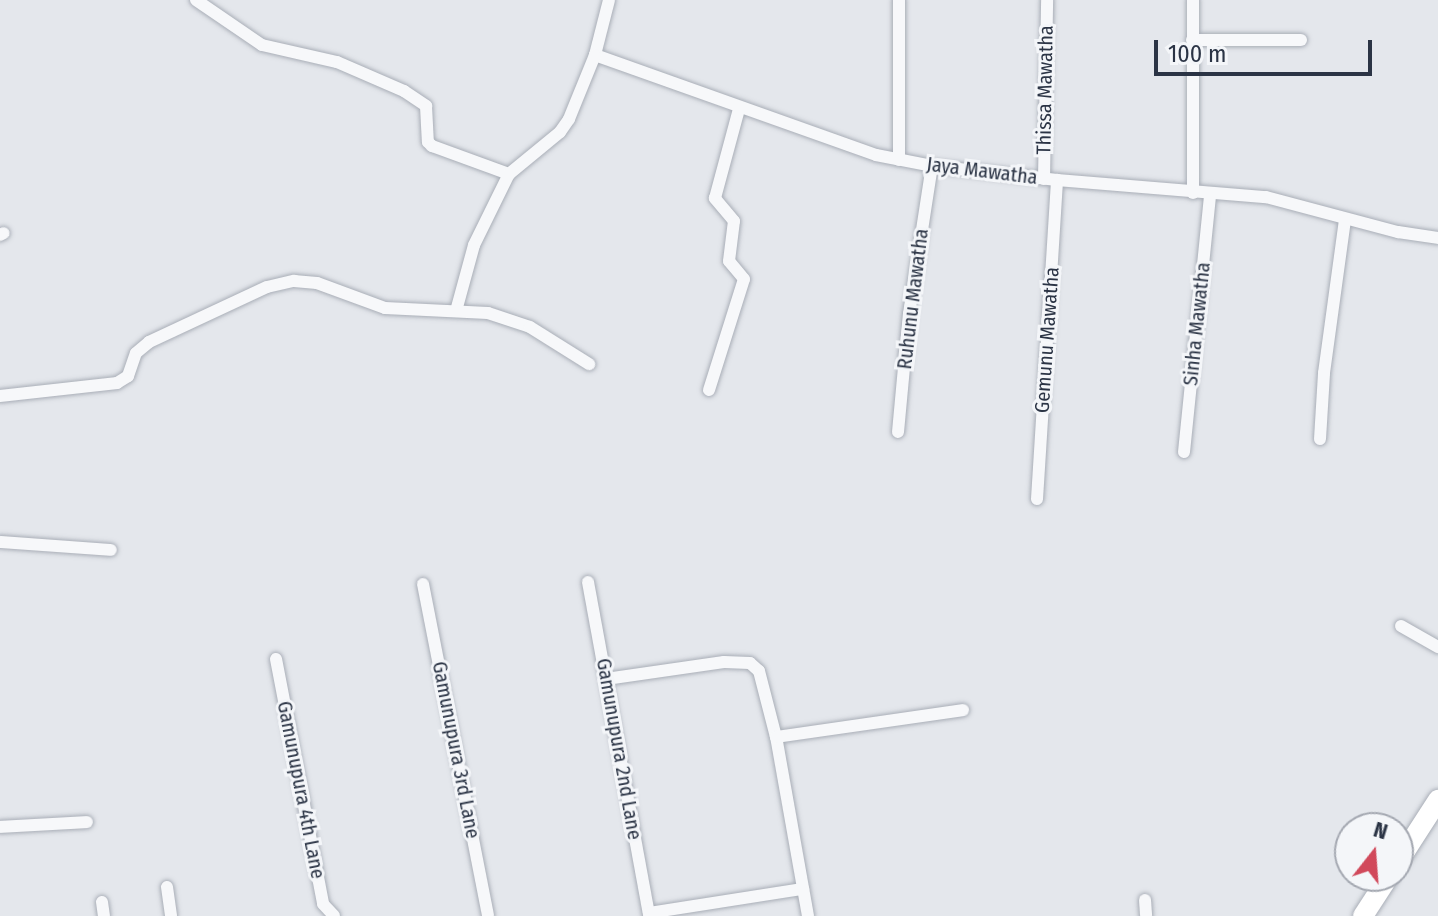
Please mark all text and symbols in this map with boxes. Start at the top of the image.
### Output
scale bar [1158,24,1376,74]
street label: Thissa Mawatha [1032,25,1058,155]
text: 100 m [1168,40,1226,68]
street label: Jaya Mawatha [925,152,1039,190]
street label: Ruhunu Mawatha [892,227,934,371]
street label: Sinha Mawatha [1179,261,1215,387]
street label: Gemunu Mawatha [1030,266,1064,414]
street label: Gamunupura 2nd Lane [591,656,647,842]
street label: Gamunupura 3rd Lane [427,659,485,841]
street label: Gamunupura 4th Lane [272,699,330,881]
north arrow [1334,812,1414,892]
text: N [1370,816,1391,845]

